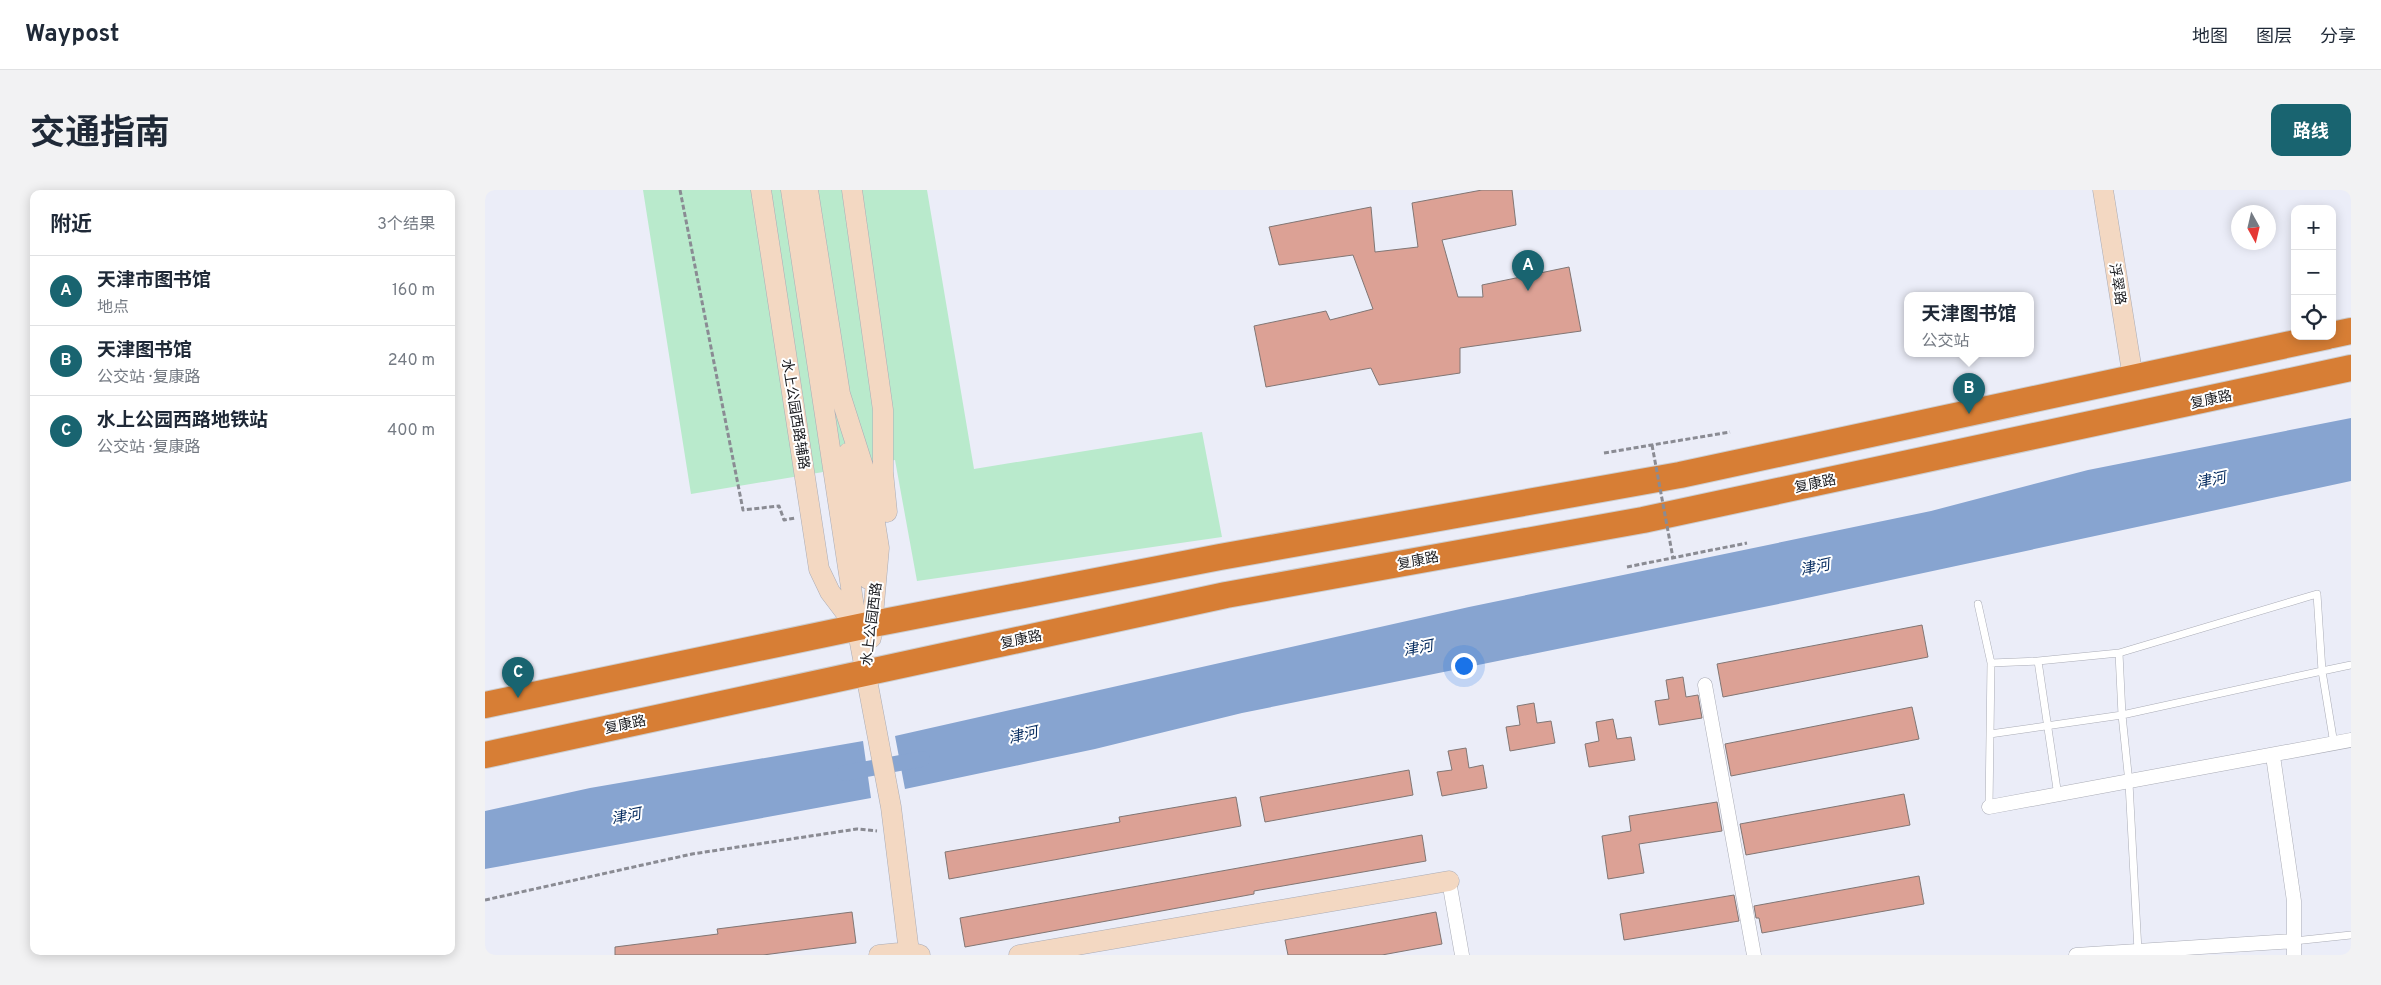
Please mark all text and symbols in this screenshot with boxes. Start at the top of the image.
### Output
text: Waypost [25,20,119,50]
text: 地图 [2192,26,2228,49]
text: 图层 [2256,26,2292,49]
text: 分享 [2320,26,2356,49]
button: 路线 [2271,104,2351,156]
text: 交通指南 [30,113,170,157]
north arrow [2231,205,2276,250]
map controls [2291,205,2336,340]
button: + [2291,205,2336,250]
text: 附近 [50,212,92,239]
text: 3个结果 [377,215,435,235]
pin: A [1512,250,1544,291]
button: − [2291,250,2336,295]
street label: 浮翠路 [2105,262,2128,306]
text: 天津市图书馆 [97,269,211,293]
text: A [60,281,72,301]
text: 160 m [392,281,435,301]
popup [1904,292,2034,357]
button: locate [2291,295,2336,340]
text: 地点 [97,298,129,318]
text: 天津图书馆 [1921,303,2017,327]
text: 公交站 [1921,332,1970,352]
text: 天津图书馆 [97,339,192,363]
text: B [60,351,72,371]
text: 240 m [388,351,435,371]
street label: 水上公园西路辅路 [777,358,812,471]
text: 公交站 · 复康路 [97,368,201,388]
pin: B [1953,373,1985,414]
street label: 复康路 [2189,388,2234,413]
text: 水上公园西路地铁站 [97,409,268,433]
text: C [61,421,71,441]
text: 400 m [387,421,435,441]
text: 公交站 · 复康路 [97,438,201,458]
water label: 津河 [2195,468,2231,494]
street label: 复康路 [1793,472,1838,497]
street label: 复康路 [1396,549,1441,574]
water label: 津河 [1799,555,1835,581]
street label: 水上公园西路 [859,581,886,667]
street label: 复康路 [999,628,1044,653]
water label: 津河 [1402,637,1438,662]
your location [1451,653,1477,679]
pin: C [502,657,534,698]
street label: 复康路 [603,713,648,738]
water label: 津河 [1007,723,1043,749]
water label: 津河 [610,805,646,830]

